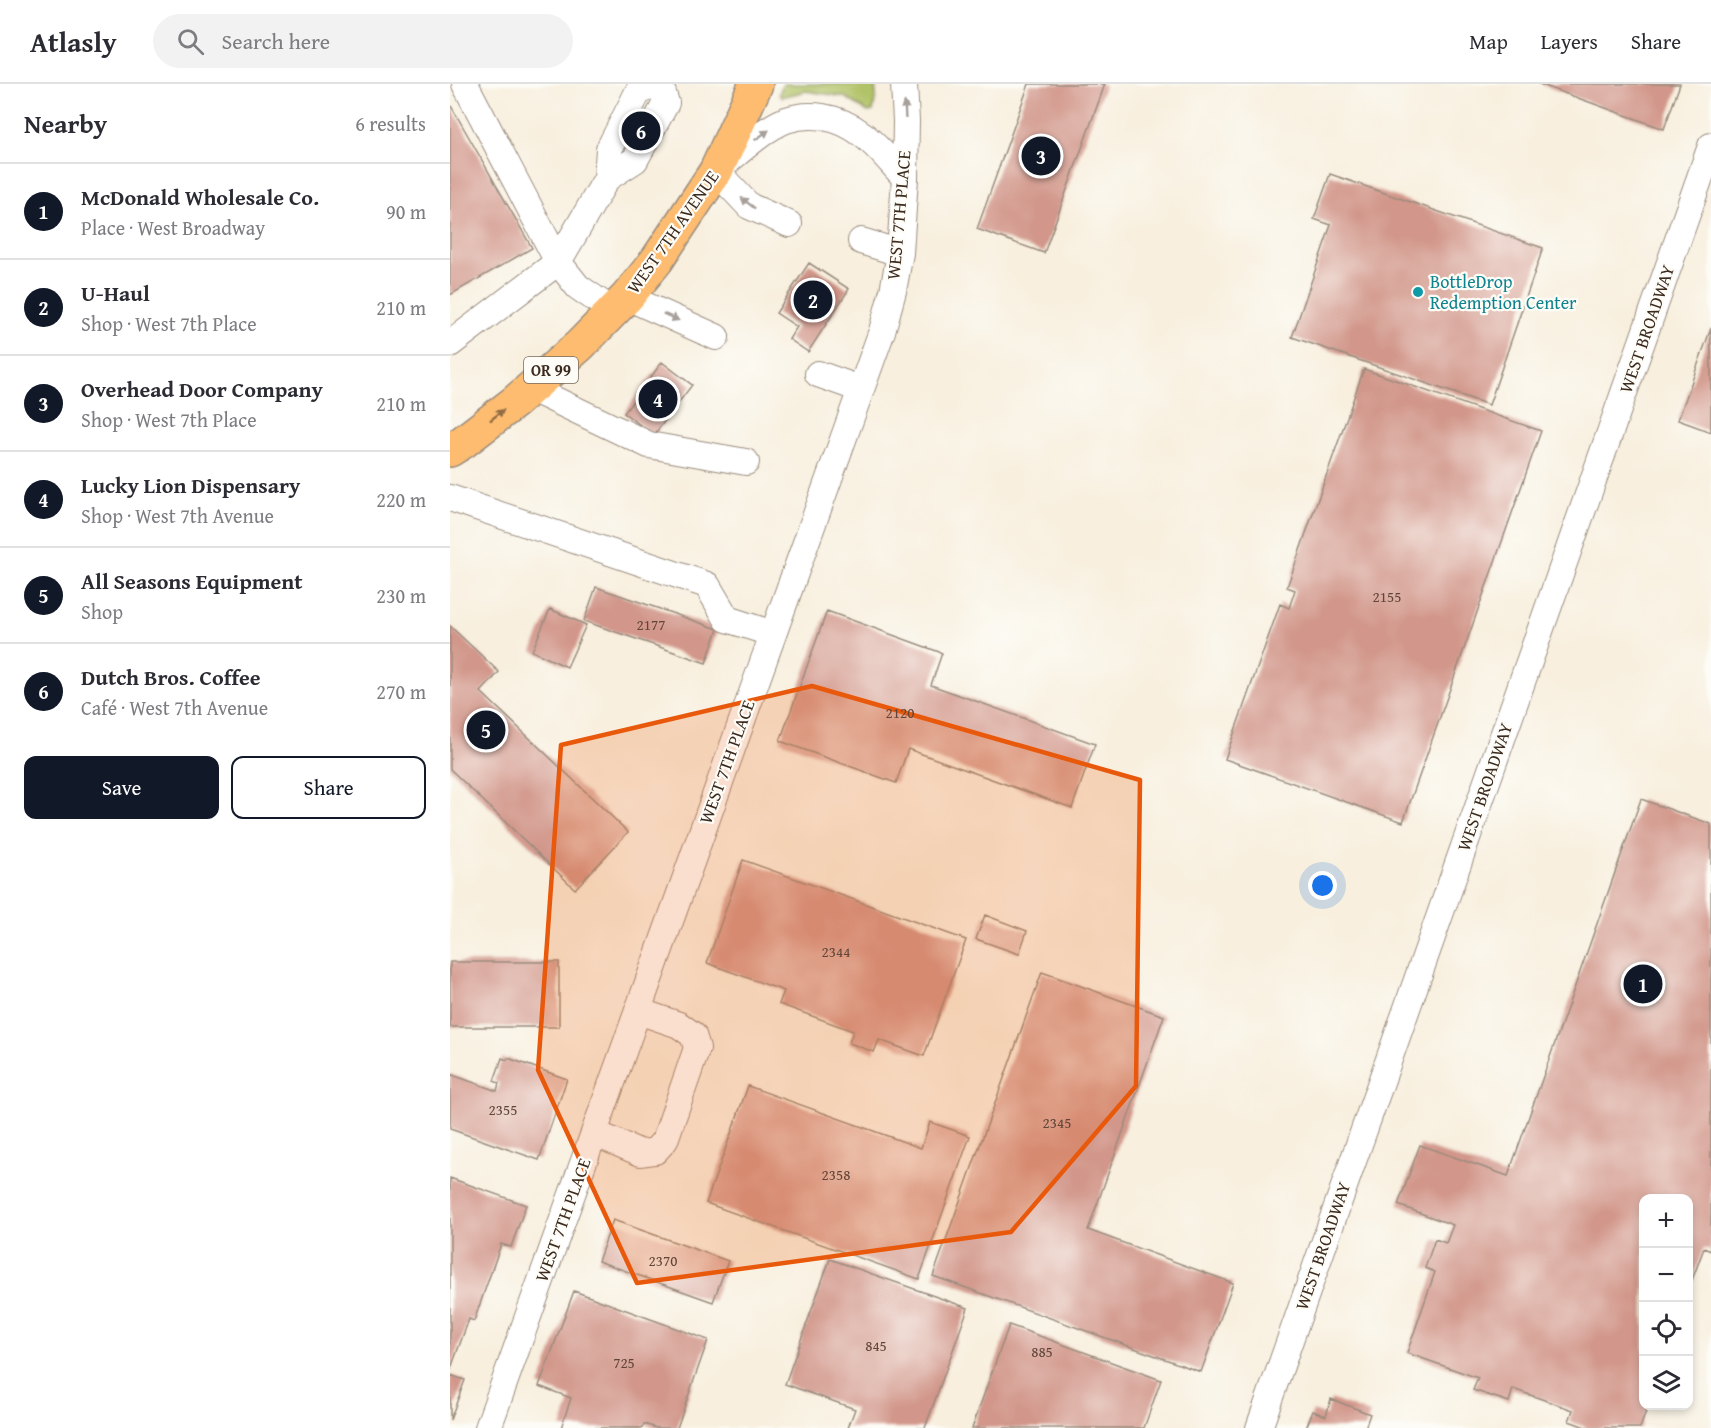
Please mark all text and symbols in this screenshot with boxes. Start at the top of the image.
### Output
search box [153,14,573,68]
text: Atlasly [30,21,117,62]
icon: search [174,25,207,58]
text: Search here [222,25,330,57]
text: Map [1469,26,1508,57]
text: Layers [1541,26,1598,57]
text: Share [1631,26,1681,57]
one-way arrow [901,101,910,120]
text: Nearby [24,104,107,143]
pin: 6 [622,108,660,154]
text: 6 results [355,109,426,138]
one-way arrow [754,129,770,141]
pin: 3 [1022,134,1060,178]
street label: WEST 7TH PLACE [879,149,918,281]
street label: WEST 7TH AVENUE [620,165,725,299]
text: McDonald Wholesale Co. [81,181,319,213]
text: 1 [38,197,49,226]
text: 90 m [386,197,426,226]
one-way arrow [741,198,756,210]
text: Place · West Broadway [81,213,265,242]
street label: WEST BROADWAY [1612,261,1681,397]
place label: BottleDrop Redemption Center [1430,268,1577,316]
text: U-Haul [81,277,150,309]
pin: 2 [794,278,832,322]
marker: BottleDrop Redemption Center [1411,285,1425,299]
text: 2 [38,293,49,322]
text: 210 m [376,293,426,322]
text: Shop · West 7th Place [81,309,257,338]
one-way arrow [663,312,681,322]
road number: OR 99 [524,357,578,383]
text: Overhead Door Company [81,373,323,405]
pin: 4 [638,376,678,422]
text: 3 [38,389,49,418]
text: 210 m [376,389,426,418]
text: Shop · West 7th Place [81,405,257,434]
one-way arrow [490,410,505,422]
text: Lucky Lion Dispensary [81,469,300,501]
text: 4 [38,485,49,514]
text: 220 m [376,485,426,514]
text: Shop · West 7th Avenue [81,501,274,530]
text: All Seasons Equipment [81,565,303,597]
text: 5 [38,581,49,610]
text: 230 m [376,581,426,610]
house number: 2155 [1373,586,1401,607]
text: Shop [81,597,123,626]
house number: 2177 [637,614,665,635]
text: Dutch Bros. Coffee [81,661,261,693]
text: 6 [38,677,49,706]
text: 270 m [376,677,426,706]
text: Café · West 7th Avenue [81,693,268,722]
street label: WEST 7TH PLACE [692,696,761,827]
house number: 2120 [886,702,914,723]
pin: 5 [466,708,506,752]
street label: WEST BROADWAY [1450,719,1519,855]
button: Save [24,756,219,819]
button: Share [231,756,426,819]
your location [1308,871,1337,900]
house number: 2344 [822,941,850,962]
pin: 1 [1624,962,1662,1006]
house number: 2355 [489,1099,517,1120]
house number: 2345 [1043,1112,1071,1133]
street label: WEST 7TH PLACE [528,1154,597,1285]
house number: 2358 [822,1164,850,1185]
street label: WEST BROADWAY [1288,1178,1357,1314]
map controls [1639,1194,1693,1410]
button: + [1639,1194,1693,1248]
button: − [1639,1248,1693,1302]
house number: 2370 [649,1250,677,1271]
button: locate [1639,1302,1693,1356]
house number: 845 [865,1335,887,1356]
house number: 885 [1031,1341,1053,1362]
house number: 725 [613,1352,635,1373]
button: layers [1639,1356,1693,1410]

